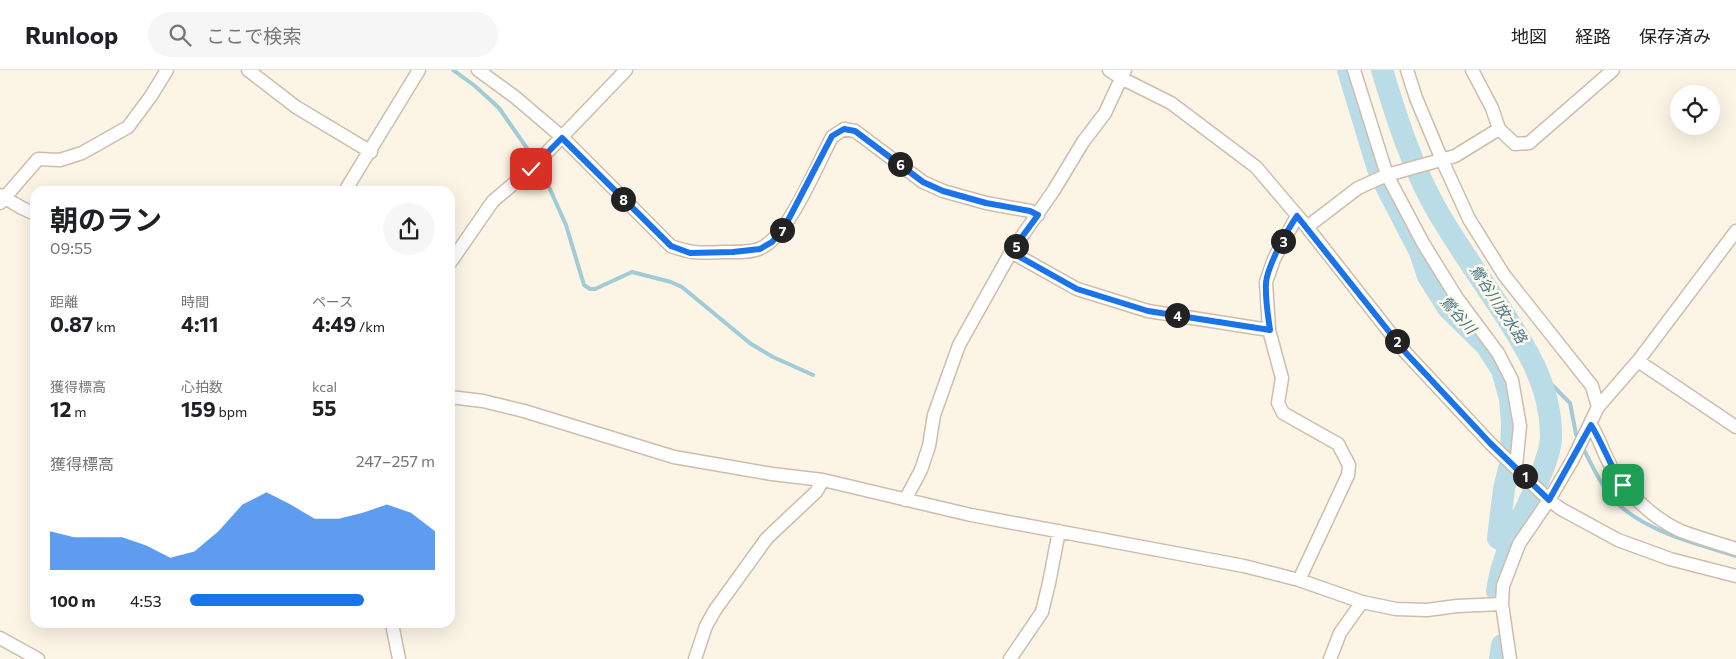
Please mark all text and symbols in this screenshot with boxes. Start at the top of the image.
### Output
search box [148,12,498,57]
text: Runloop [25,20,118,49]
icon: search [166,21,194,49]
text: ここで検索 [206,24,301,47]
text: 地図 [1511,25,1547,47]
text: 経路 [1575,25,1611,47]
text: 保存済み [1639,25,1711,47]
map controls [1670,85,1720,135]
button: locate [1670,85,1720,135]
pin [510,148,552,190]
pin: 6 [888,152,912,176]
icon: check [517,155,545,183]
text: 6 [896,156,905,173]
pin: 8 [610,186,636,212]
text: 8 [619,191,628,208]
text: 朝のラン [50,202,162,236]
button: share [383,203,435,255]
pin: 7 [770,218,794,242]
text: 7 [779,222,786,239]
pin: 3 [1270,228,1296,254]
text: 3 [1279,233,1288,250]
pin: 5 [1004,234,1028,258]
text: 09:55 [50,238,92,257]
text: 5 [1012,238,1021,255]
water label: 鶯谷川放水路 [1467,261,1532,348]
water label: 鶯谷川 [1437,292,1482,339]
text: 距離 [50,293,78,310]
text: 時間 [181,293,209,310]
text: ペース [312,293,353,310]
pin: 4 [1164,302,1190,328]
text: 4 [1173,307,1182,324]
text: 0.87 [50,311,93,336]
text: 4:11 [181,311,218,336]
text: 4:49 [312,311,356,336]
text: km [93,318,116,335]
text: /km [356,318,385,335]
pin: 2 [1384,328,1410,354]
text: 2 [1394,333,1401,350]
text: 獲得標高 [50,378,106,395]
text: 心拍数 [181,378,223,395]
text: kcal [312,378,337,395]
text: 55 [312,395,337,420]
text: 12 [50,396,71,421]
text: 159 [181,396,216,421]
text: m [71,403,86,420]
text: bpm [216,403,247,420]
text: 247–257 m [356,451,435,470]
text: 獲得標高 [50,454,114,473]
pin: 1 [1512,464,1538,488]
pin [1602,464,1644,506]
text: 1 [1522,468,1529,485]
icon: arrive [1609,471,1637,499]
text: 100 m [50,591,96,610]
text: 4:53 [130,591,162,610]

